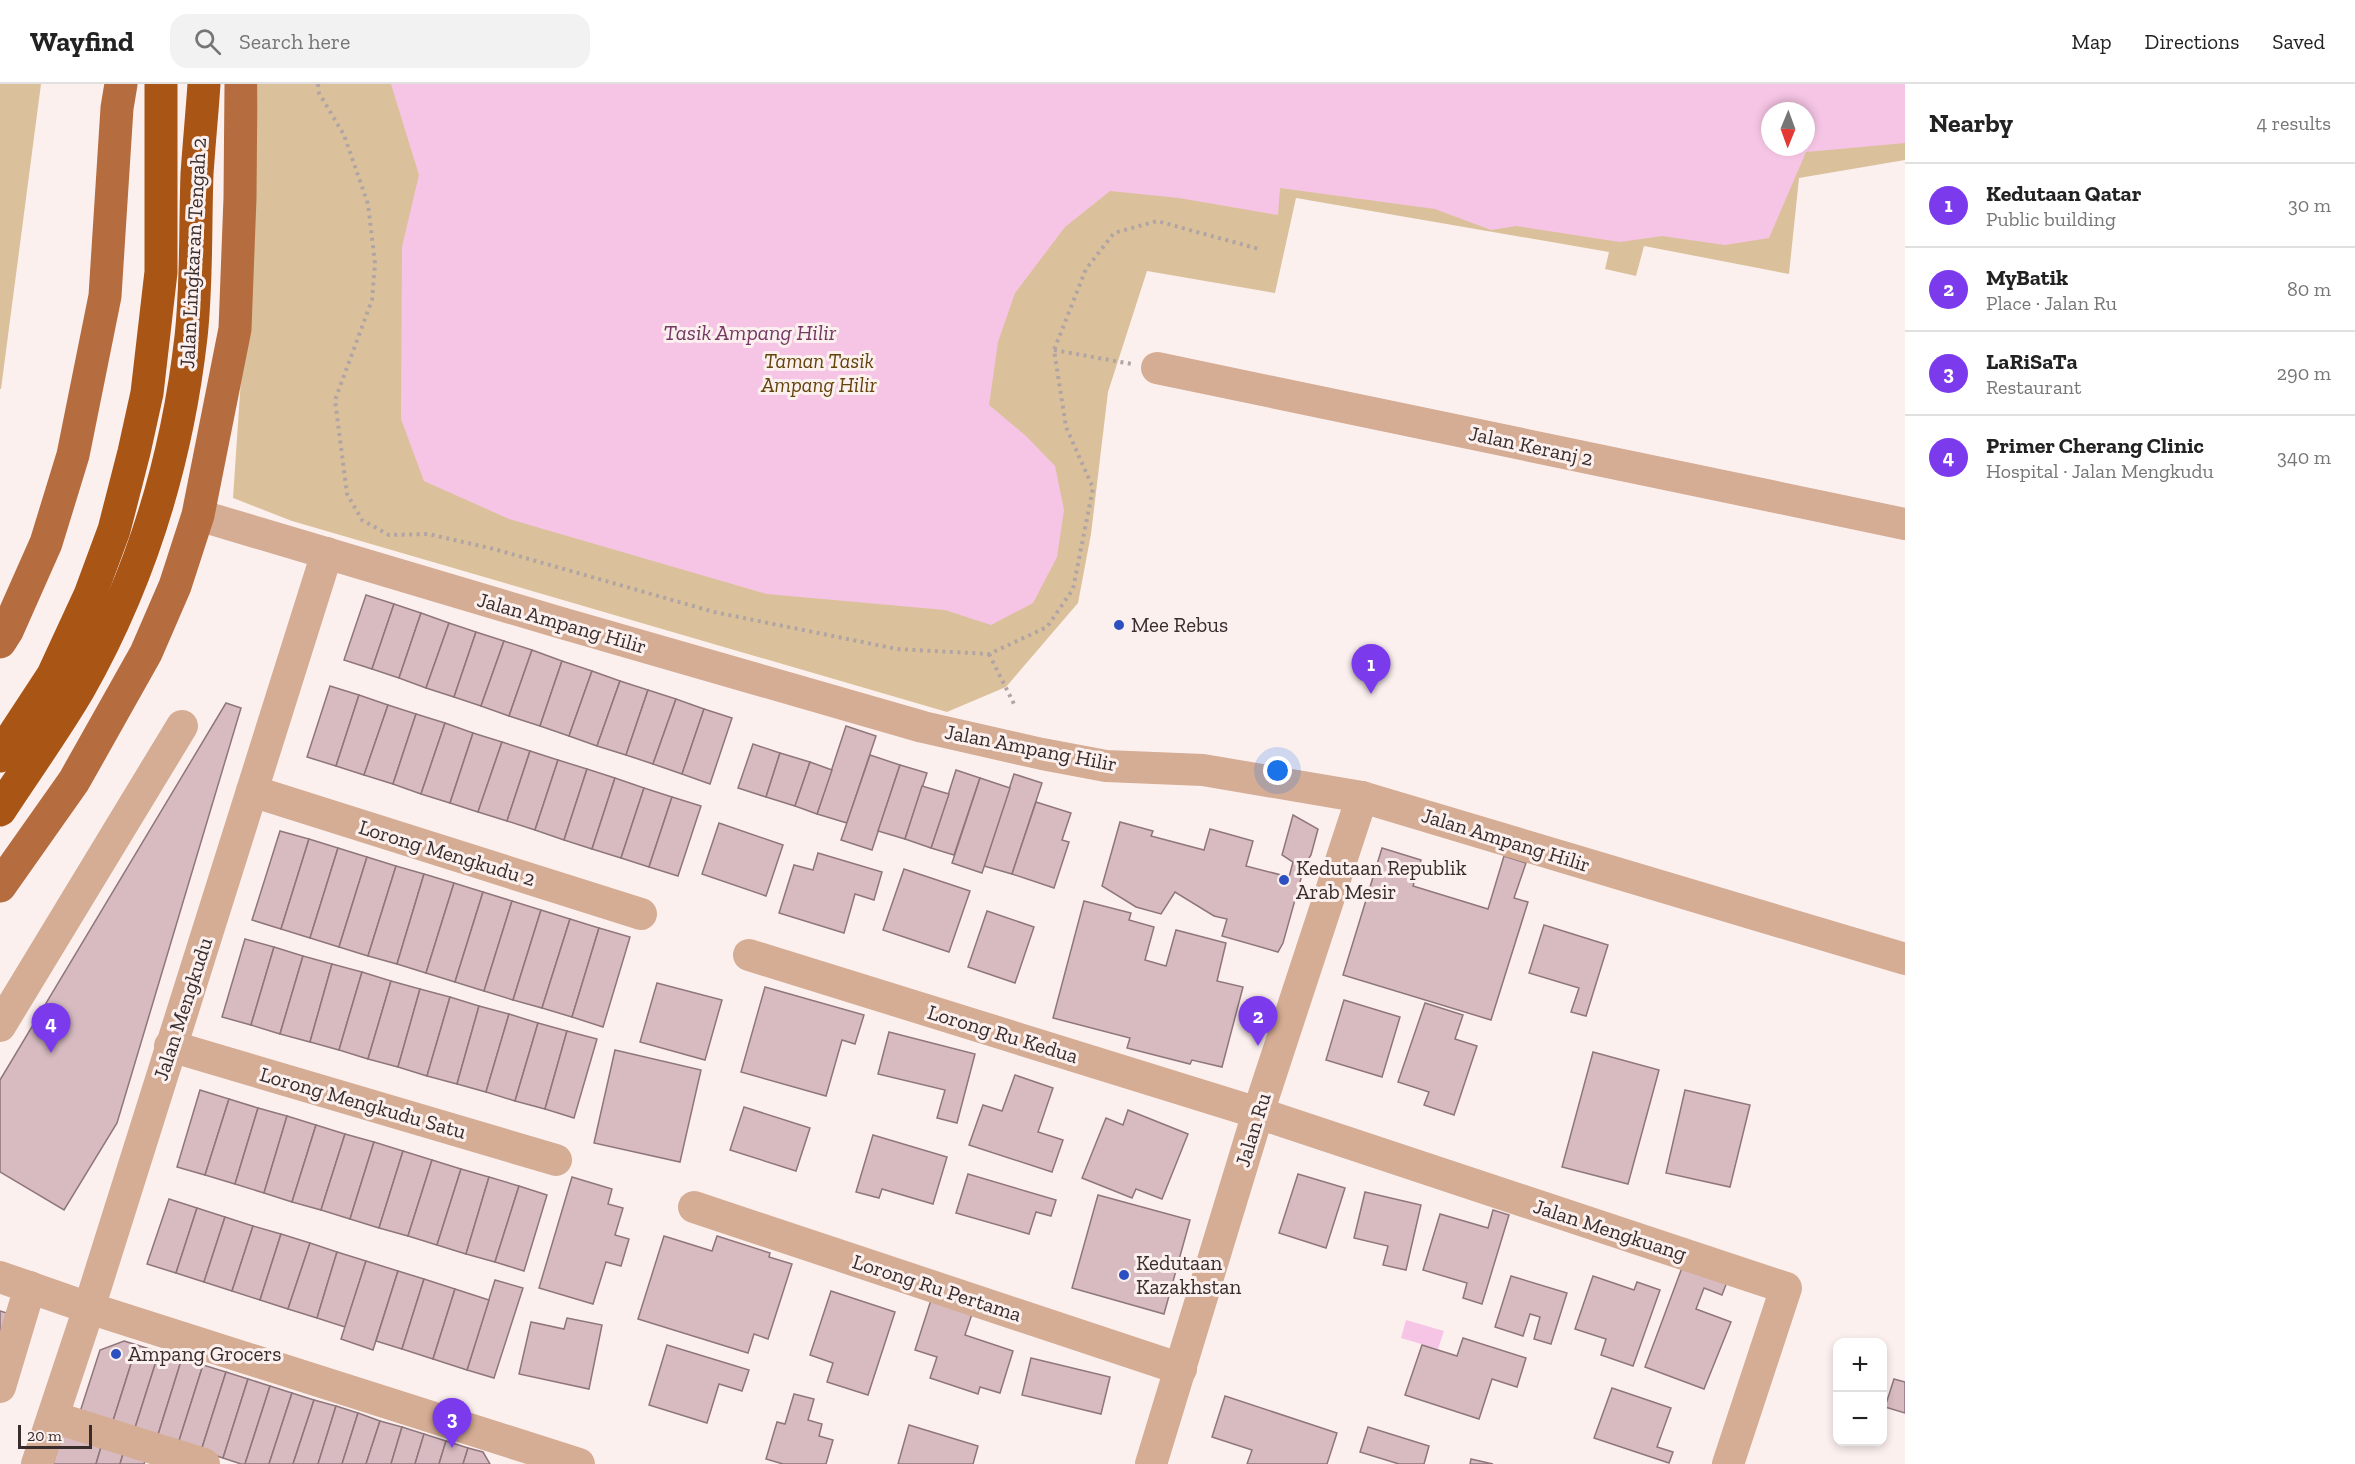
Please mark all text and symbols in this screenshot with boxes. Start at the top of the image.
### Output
search box [170,14,590,68]
text: Wayfind [30,25,134,58]
icon: search [191,25,224,58]
text: Search here [239,28,350,55]
text: Map [2072,29,2112,54]
text: Directions [2145,29,2239,54]
text: Saved [2272,29,2325,54]
north arrow [1761,102,1815,156]
text: Nearby [1929,107,2013,139]
text: 4 results [2256,111,2331,135]
street label: Jalan Lingkaran Tengah 2 [174,137,211,369]
text: Kedutaan Qatar [1986,180,2141,207]
text: 1 [1944,193,1953,217]
text: 30 m [2288,193,2331,217]
text: Public building [1986,207,2116,231]
text: MyBatik [1986,264,2068,291]
text: 2 [1943,277,1954,301]
text: 80 m [2287,277,2331,301]
text: Place · Jalan Ru [1986,291,2117,315]
water label: Tasik Ampang Hilir [664,319,837,346]
park label: Taman Tasik Ampang Hilir [760,348,878,397]
text: LaRiSaTa [1986,348,2078,375]
text: 3 [1943,361,1954,385]
text: 290 m [2277,361,2331,385]
text: Restaurant [1986,375,2082,399]
street label: Jalan Keranj 2 [1466,420,1596,472]
text: Primer Cherang Clinic [1986,432,2204,459]
text: 4 [1943,445,1954,469]
text: 340 m [2277,445,2331,469]
text: Hospital · Jalan Mengkudu [1986,459,2214,483]
street label: Jalan Ampang Hilir [475,586,650,659]
place label: Mee Rebus [1131,612,1228,637]
marker: Mee Rebus [1112,618,1126,632]
pin: 1 [1352,644,1390,694]
street label: Jalan Ampang Hilir [943,719,1119,776]
your location [1263,756,1292,785]
street label: Jalan Ampang Hilir [1419,802,1593,877]
street label: Lorong Mengkudu 2 [356,814,538,891]
place label: Kedutaan Republik Arab Mesir [1296,855,1467,904]
marker: Kedutaan Republik Arab Mesir [1277,873,1291,887]
street label: Jalan Mengkudu [148,934,218,1084]
pin: 2 [1238,996,1278,1046]
street label: Lorong Ru Kedua [925,999,1081,1068]
pin: 4 [32,1004,70,1053]
street label: Lorong Mengkudu Satu [257,1061,469,1144]
street label: Jalan Ru [1229,1089,1276,1170]
street label: Jalan Mengkuang [1530,1193,1690,1266]
street label: Lorong Ru Pertama [850,1248,1025,1327]
place label: Kedutaan Kazakhstan [1136,1250,1241,1299]
marker: Kedutaan Kazakhstan [1117,1268,1131,1282]
map controls [1833,1338,1887,1446]
button: + [1833,1338,1887,1392]
place label: Ampang Grocers [128,1341,281,1366]
marker: Ampang Grocers [109,1347,123,1361]
button: − [1833,1392,1887,1446]
pin: 3 [432,1398,472,1448]
scale bar [18,1422,92,1450]
text: 20 m [27,1426,62,1445]

